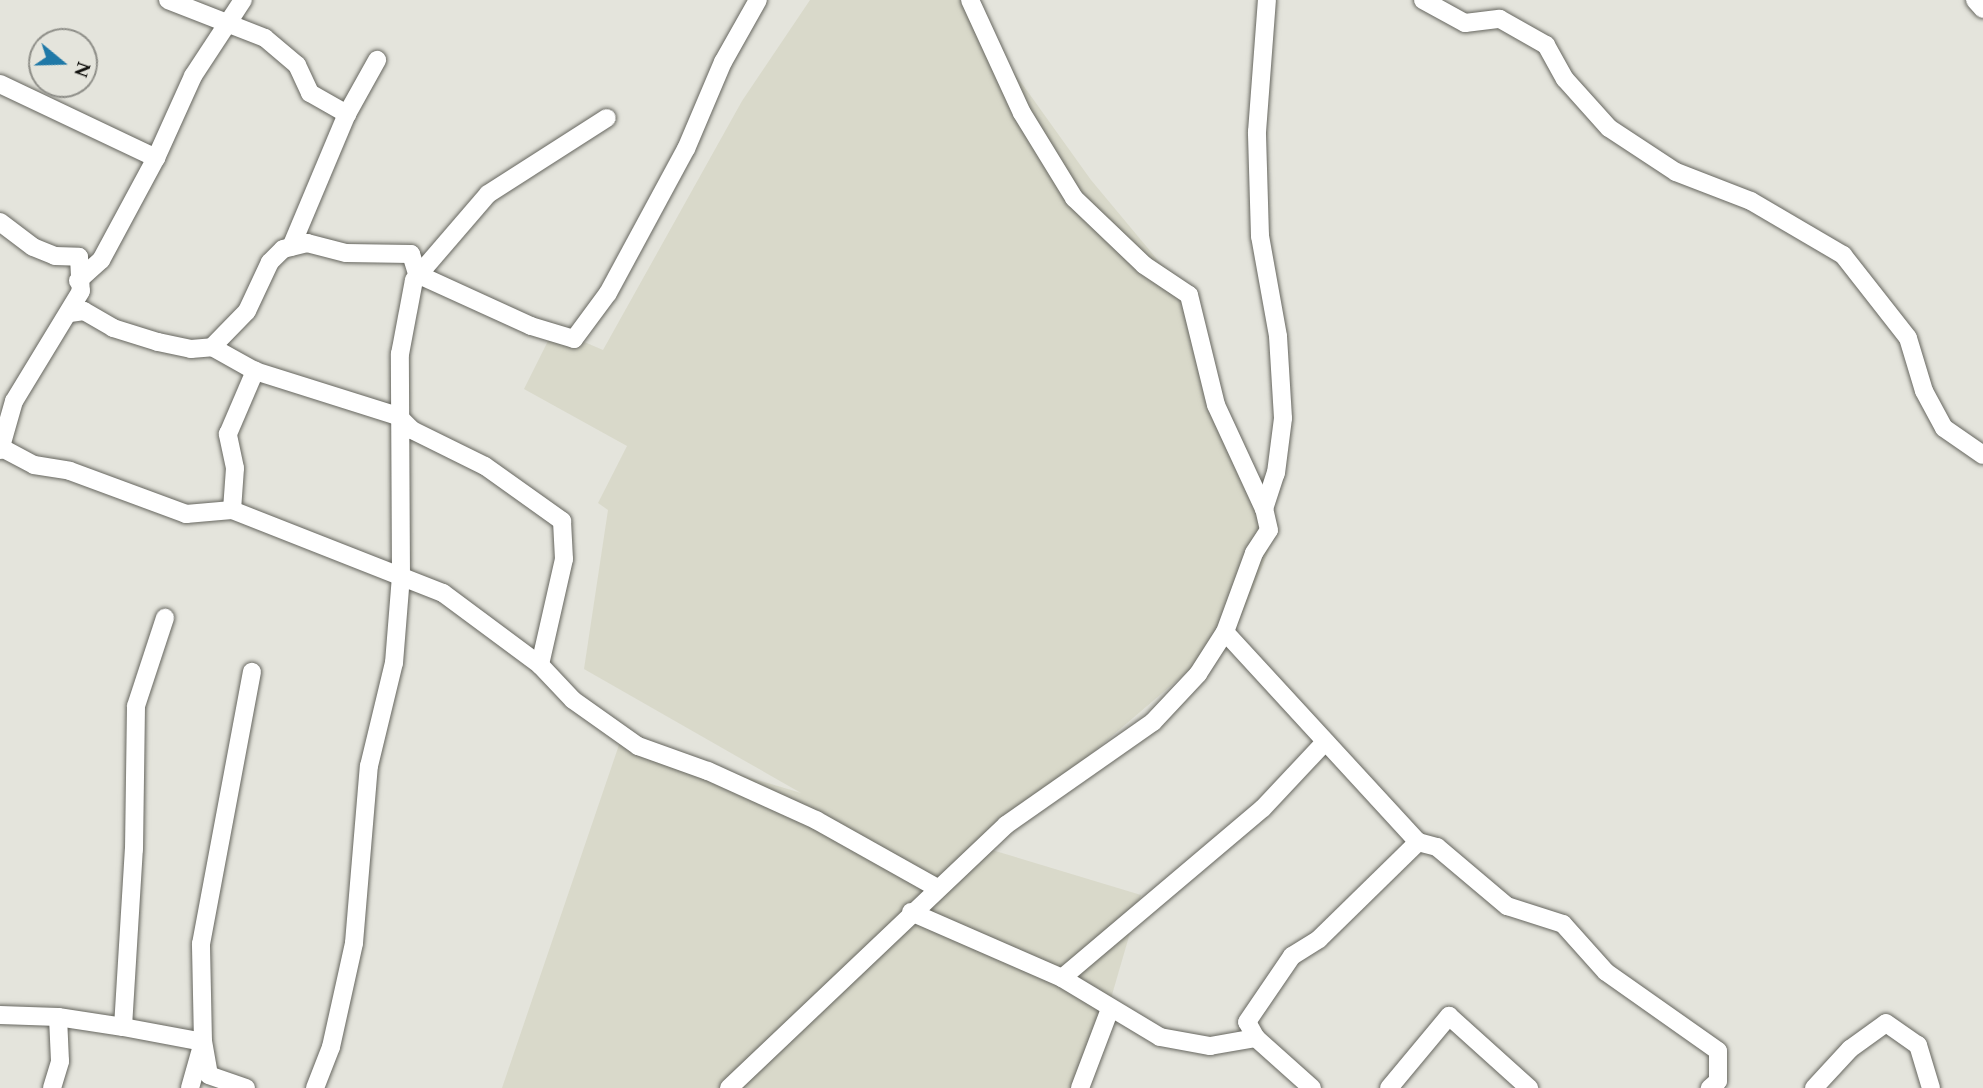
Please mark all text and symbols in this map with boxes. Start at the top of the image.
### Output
north arrow [28,28,98,98]
text: N [65,57,98,81]

